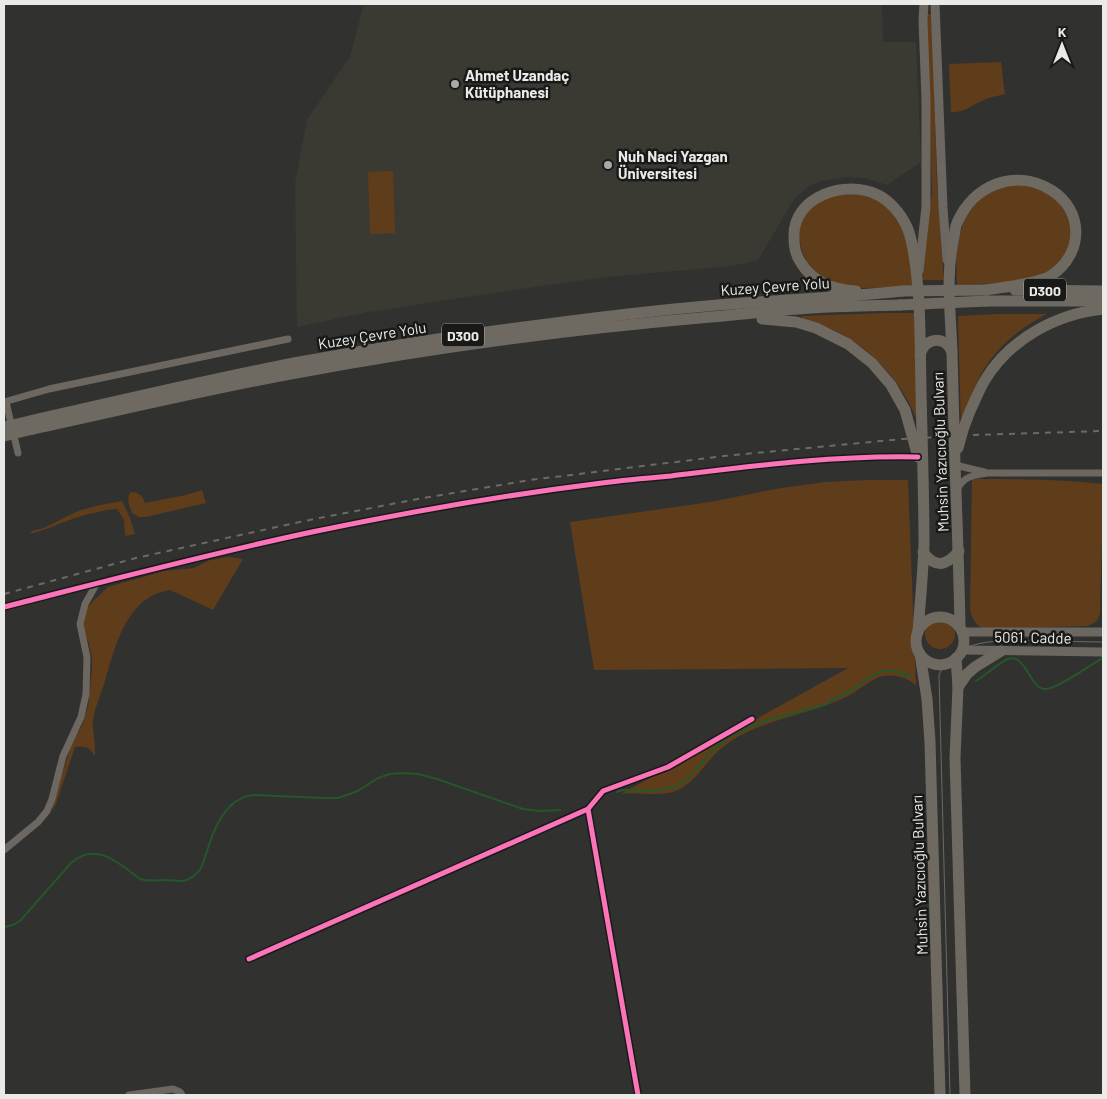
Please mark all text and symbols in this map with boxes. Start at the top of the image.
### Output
north arrow [1037,20,1087,70]
text: K [1058,23,1067,40]
place label: Ahmet Uzandaç Kütüphanesi [465,66,569,101]
marker: Ahmet Uzandaç Kütüphanesi [449,78,461,90]
place label: Nuh Naci Yazgan Üniversitesi [618,147,728,182]
marker: Nuh Naci Yazgan Üniversitesi [602,159,614,171]
street label: Kuzey Çevre Yolu [720,273,830,299]
road number: D300 [1024,278,1066,302]
street label: Kuzey Çevre Yolu [317,318,427,352]
road number: D300 [442,324,484,346]
street label: Muhsin Yazıcıoğlu Bulvarı [928,372,952,532]
street label: 5061. Cadde [994,627,1072,647]
street label: Muhsin Yazıcıoğlu Bulvarı [907,795,931,955]

